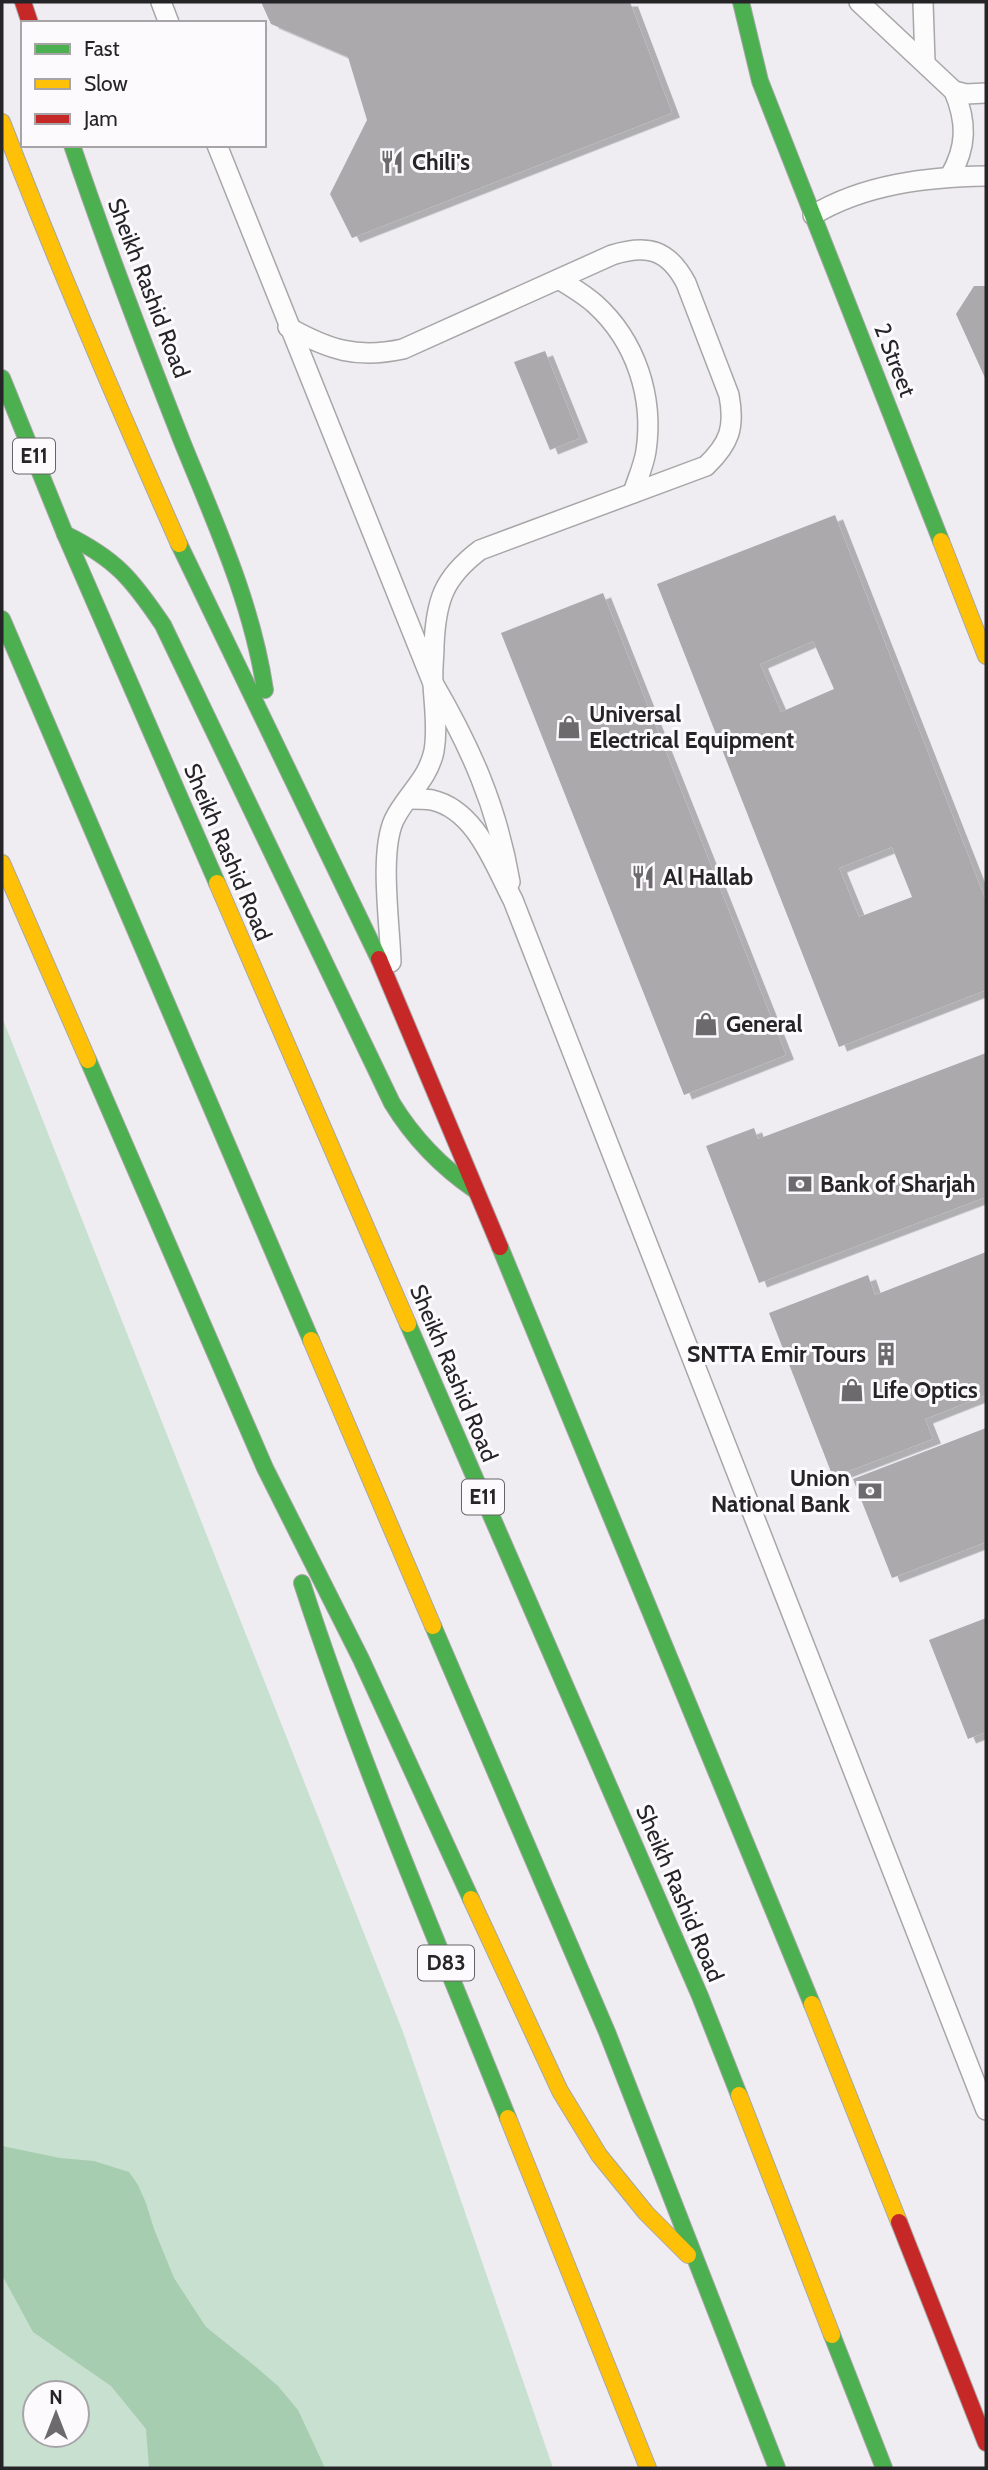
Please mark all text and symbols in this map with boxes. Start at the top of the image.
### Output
legend [21,21,266,147]
text: Fast [84,36,120,61]
text: Slow [84,71,128,96]
text: Jam [83,106,118,131]
restaurant icon: Chili's [378,148,406,176]
place label: Chili's [412,148,470,176]
street label: Sheikh Rashid Road [102,194,196,382]
street label: 2 Street [868,319,922,401]
road number: E11 [13,438,55,474]
place label: Universal Electrical Equipment [589,700,794,754]
shop icon: Universal Electrical Equipment [555,713,583,741]
street label: Sheikh Rashid Road [178,759,278,945]
restaurant icon: Al Hallab [629,863,657,891]
place label: Al Hallab [663,863,753,891]
shop icon: General [692,1010,720,1038]
place label: General [726,1010,803,1038]
bank icon: Bank of Sharjah [786,1170,814,1198]
place label: Bank of Sharjah [820,1170,975,1198]
street label: Sheikh Rashid Road [404,1280,504,1466]
place label: SNTTA Emir Tours [687,1340,866,1368]
building icon: SNTTA Emir Tours [872,1340,900,1368]
shop icon: Life Optics [838,1376,866,1404]
place label: Life Optics [872,1376,978,1404]
place label: Union National Bank [711,1464,851,1518]
bank icon: Union National Bank [856,1477,884,1505]
road number: E11 [462,1480,504,1514]
street label: Sheikh Rashid Road [630,1800,730,1986]
road number: D83 [418,1946,474,1980]
north arrow [21,2379,91,2449]
text: N [49,2386,63,2409]

